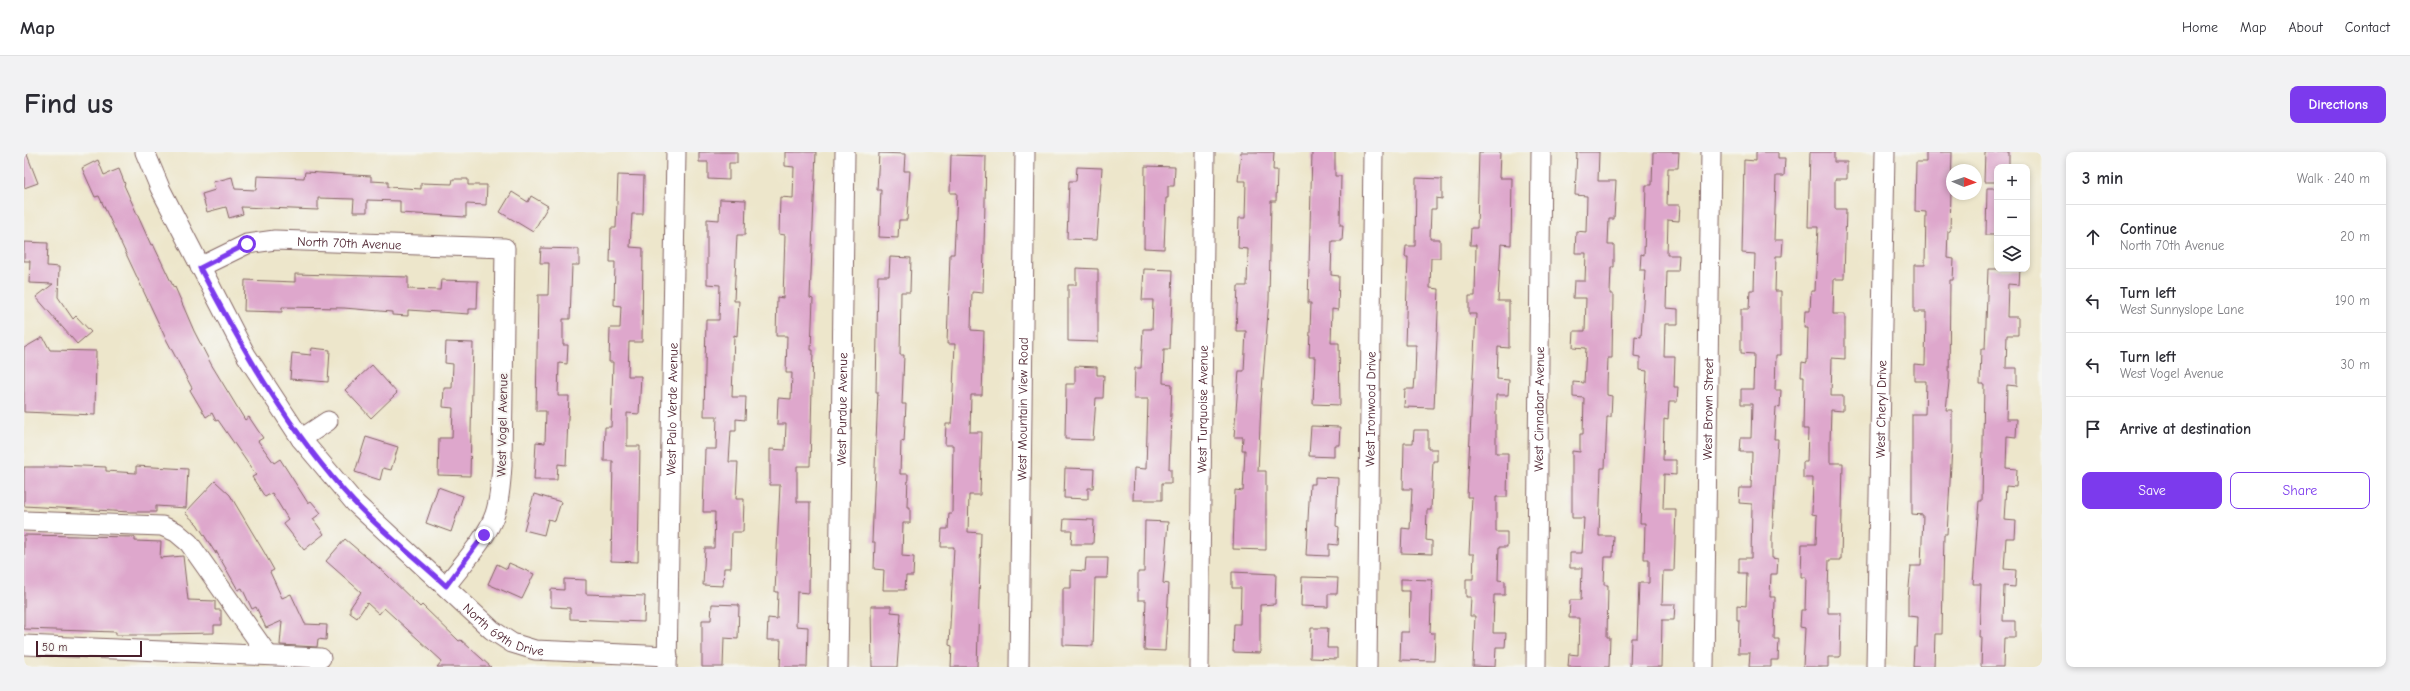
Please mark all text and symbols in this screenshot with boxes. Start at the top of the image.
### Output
text: Map [20,17,55,39]
text: Home [2182,19,2218,36]
text: Map [2240,19,2266,36]
text: About [2288,19,2323,36]
text: Contact [2345,19,2390,36]
button: Directions [2290,86,2386,123]
text: Find us [24,88,113,120]
north arrow [1946,164,1982,200]
map controls [1994,164,2030,272]
button: + [1994,164,2030,200]
text: 3 min [2082,169,2123,188]
text: Walk · 240 m [2297,171,2370,186]
button: − [1994,200,2030,236]
text: Continue [2120,220,2177,238]
icon: ahead [2082,226,2104,248]
text: 20 m [2340,229,2370,244]
street label: North 70th Avenue [297,233,402,252]
route start [238,235,256,253]
button: layers [1994,236,2030,272]
text: North 70th Avenue [2120,238,2224,253]
text: Turn left [2120,284,2176,302]
icon: left [2082,290,2104,312]
text: 190 m [2335,293,2370,308]
text: West Sunnyslope Lane [2120,302,2244,317]
street label: West Mountain View Road [1014,337,1030,481]
street label: West Palo Verde Avenue [663,342,680,476]
street label: West Turquoise Avenue [1194,345,1210,473]
street label: West Cinnabar Avenue [1530,346,1547,472]
text: Turn left [2120,348,2176,366]
street label: West Ironwood Drive [1362,351,1378,467]
street label: West Purdue Avenue [833,352,850,466]
icon: left [2082,354,2104,376]
street label: West Brown Street [1699,357,1716,460]
text: 30 m [2340,357,2370,372]
street label: West Cheryl Drive [1872,359,1889,458]
text: West Vogel Avenue [2120,366,2224,381]
street label: West Vogel Avenue [494,373,510,477]
icon: arrive [2082,418,2104,440]
text: Arrive at destination [2120,420,2251,438]
button: Save [2082,472,2222,509]
button: Share [2230,472,2370,509]
route end [475,526,493,544]
street label: North 69th Drive [460,600,544,658]
scale bar [36,639,142,658]
text: 50 m [42,641,67,654]

